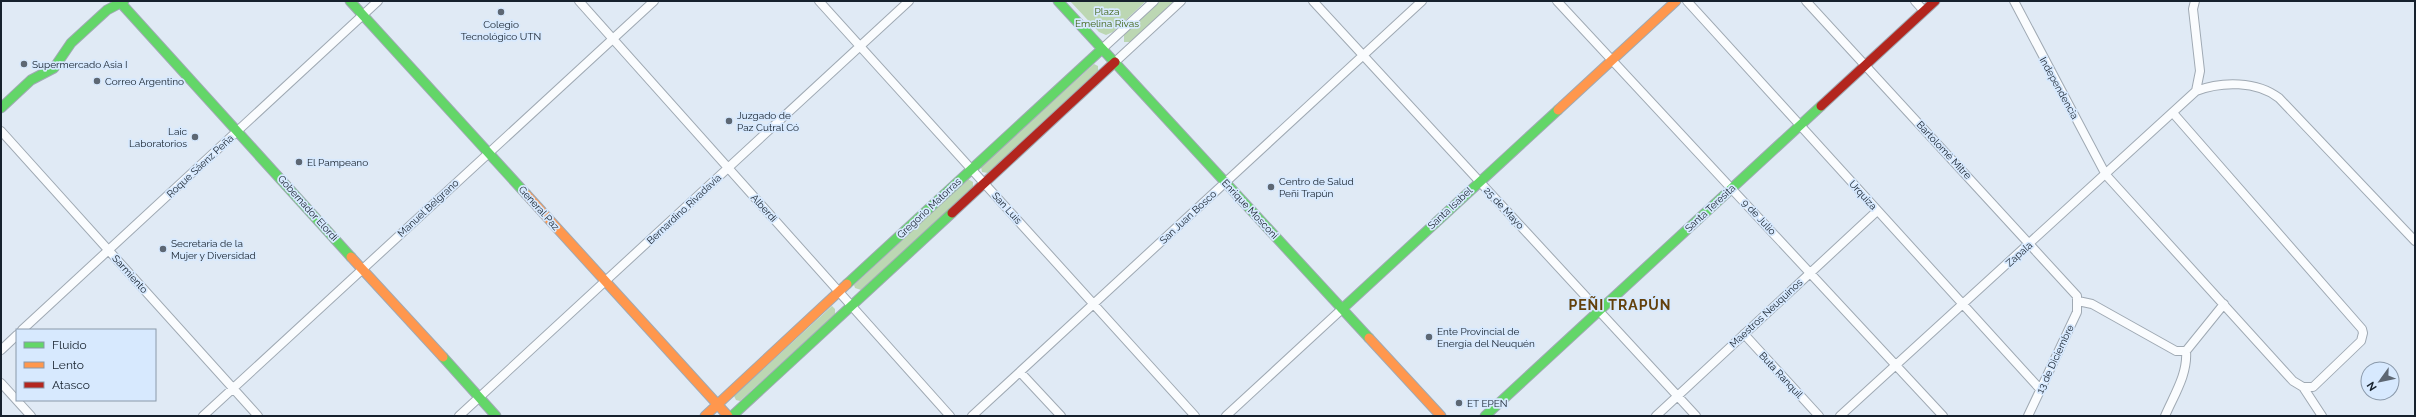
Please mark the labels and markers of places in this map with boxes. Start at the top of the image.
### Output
marker: Colegio Tecnológico UTN [496,7,506,17]
place label: Colegio Tecnológico UTN [461,19,541,42]
marker: Supermercado Asia I [19,59,29,69]
place label: Supermercado Asia I [32,59,128,70]
marker: Correo Argentino [92,76,102,86]
place label: Correo Argentino [105,76,184,87]
place label: Juzgado de Paz Cutral Có [737,110,799,133]
marker: Juzgado de Paz Cutral Có [724,116,734,126]
place label: Laic Laboratorios [129,126,188,149]
marker: Laic Laboratorios [190,132,200,142]
marker: El Pampeano [294,157,304,167]
place label: El Pampeano [307,157,368,168]
place label: Centro de Salud Peñi Trapún [1279,176,1354,199]
marker: Centro de Salud Peñi Trapún [1266,182,1276,192]
place label: Secretaria de la Mujer y Diversidad [171,238,256,261]
marker: Secretaria de la Mujer y Diversidad [158,244,168,254]
place label: Ente Provincial de Energía del Neuquén [1437,326,1535,349]
marker: Ente Provincial de Energía del Neuquén [1424,332,1434,342]
marker: ET EPEN [1454,398,1464,408]
place label: ET EPEN [1467,398,1508,409]

